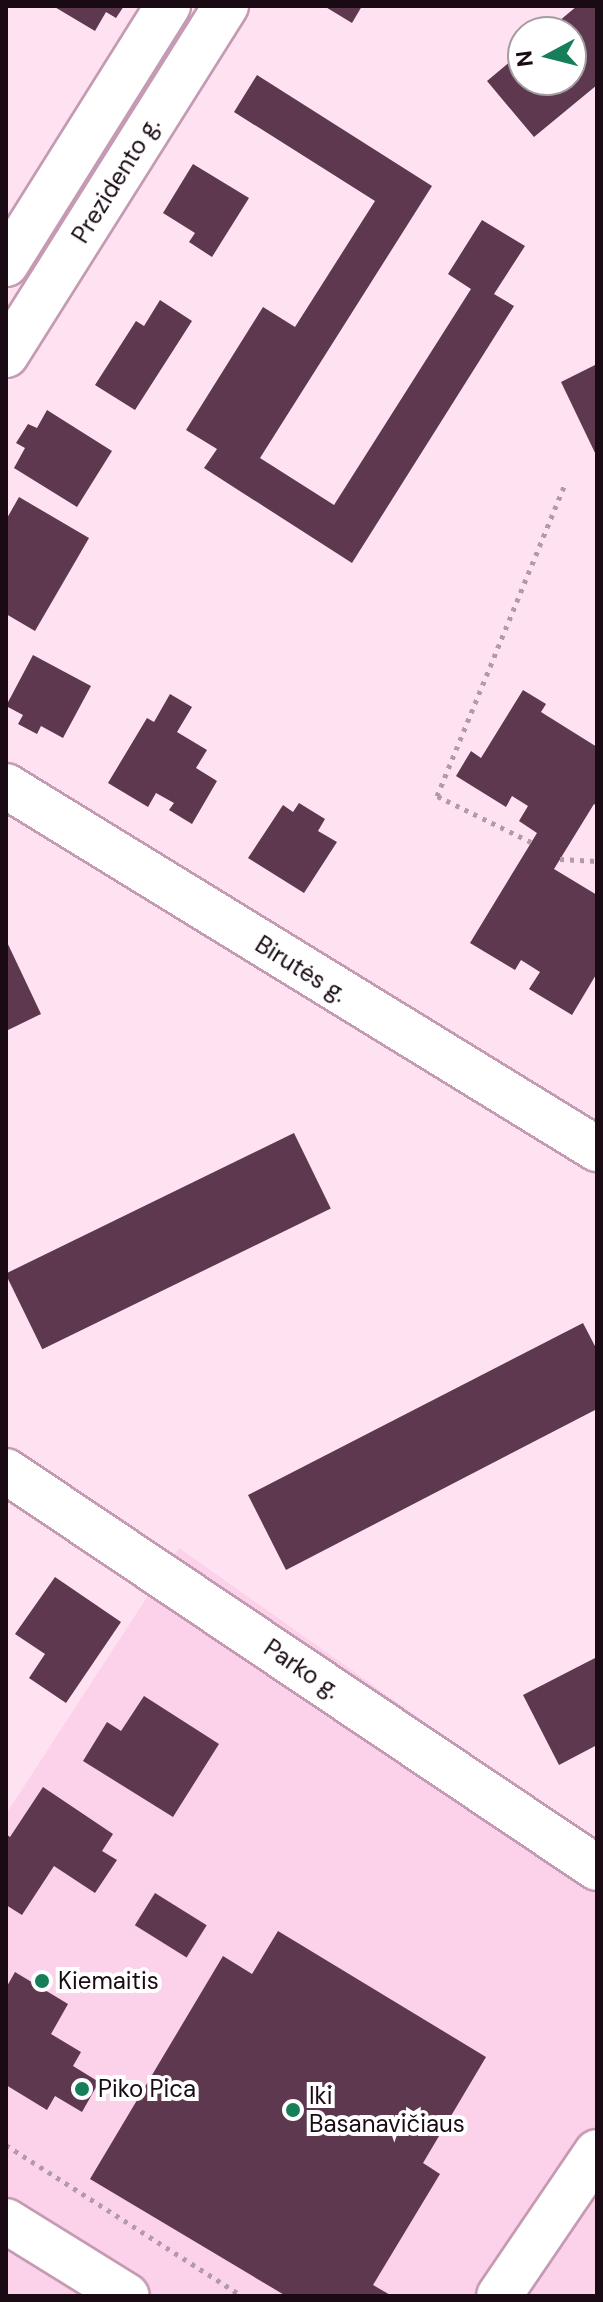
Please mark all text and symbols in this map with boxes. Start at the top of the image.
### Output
north arrow [507,16,587,96]
text: N [509,49,540,68]
street label: Prezidento g. [66,112,166,248]
street label: Birutės g. [250,930,352,1008]
street label: Parko g. [259,1633,345,1705]
place label: Kiemaitis [58,1967,159,1995]
marker: Kiemaitis [33,1972,51,1990]
place label: Piko Pica [98,2075,196,2103]
marker: Piko Pica [73,2080,91,2098]
place label: Iki Basanavičiaus [309,2082,465,2138]
marker: Iki Basanavičiaus [284,2101,302,2119]

